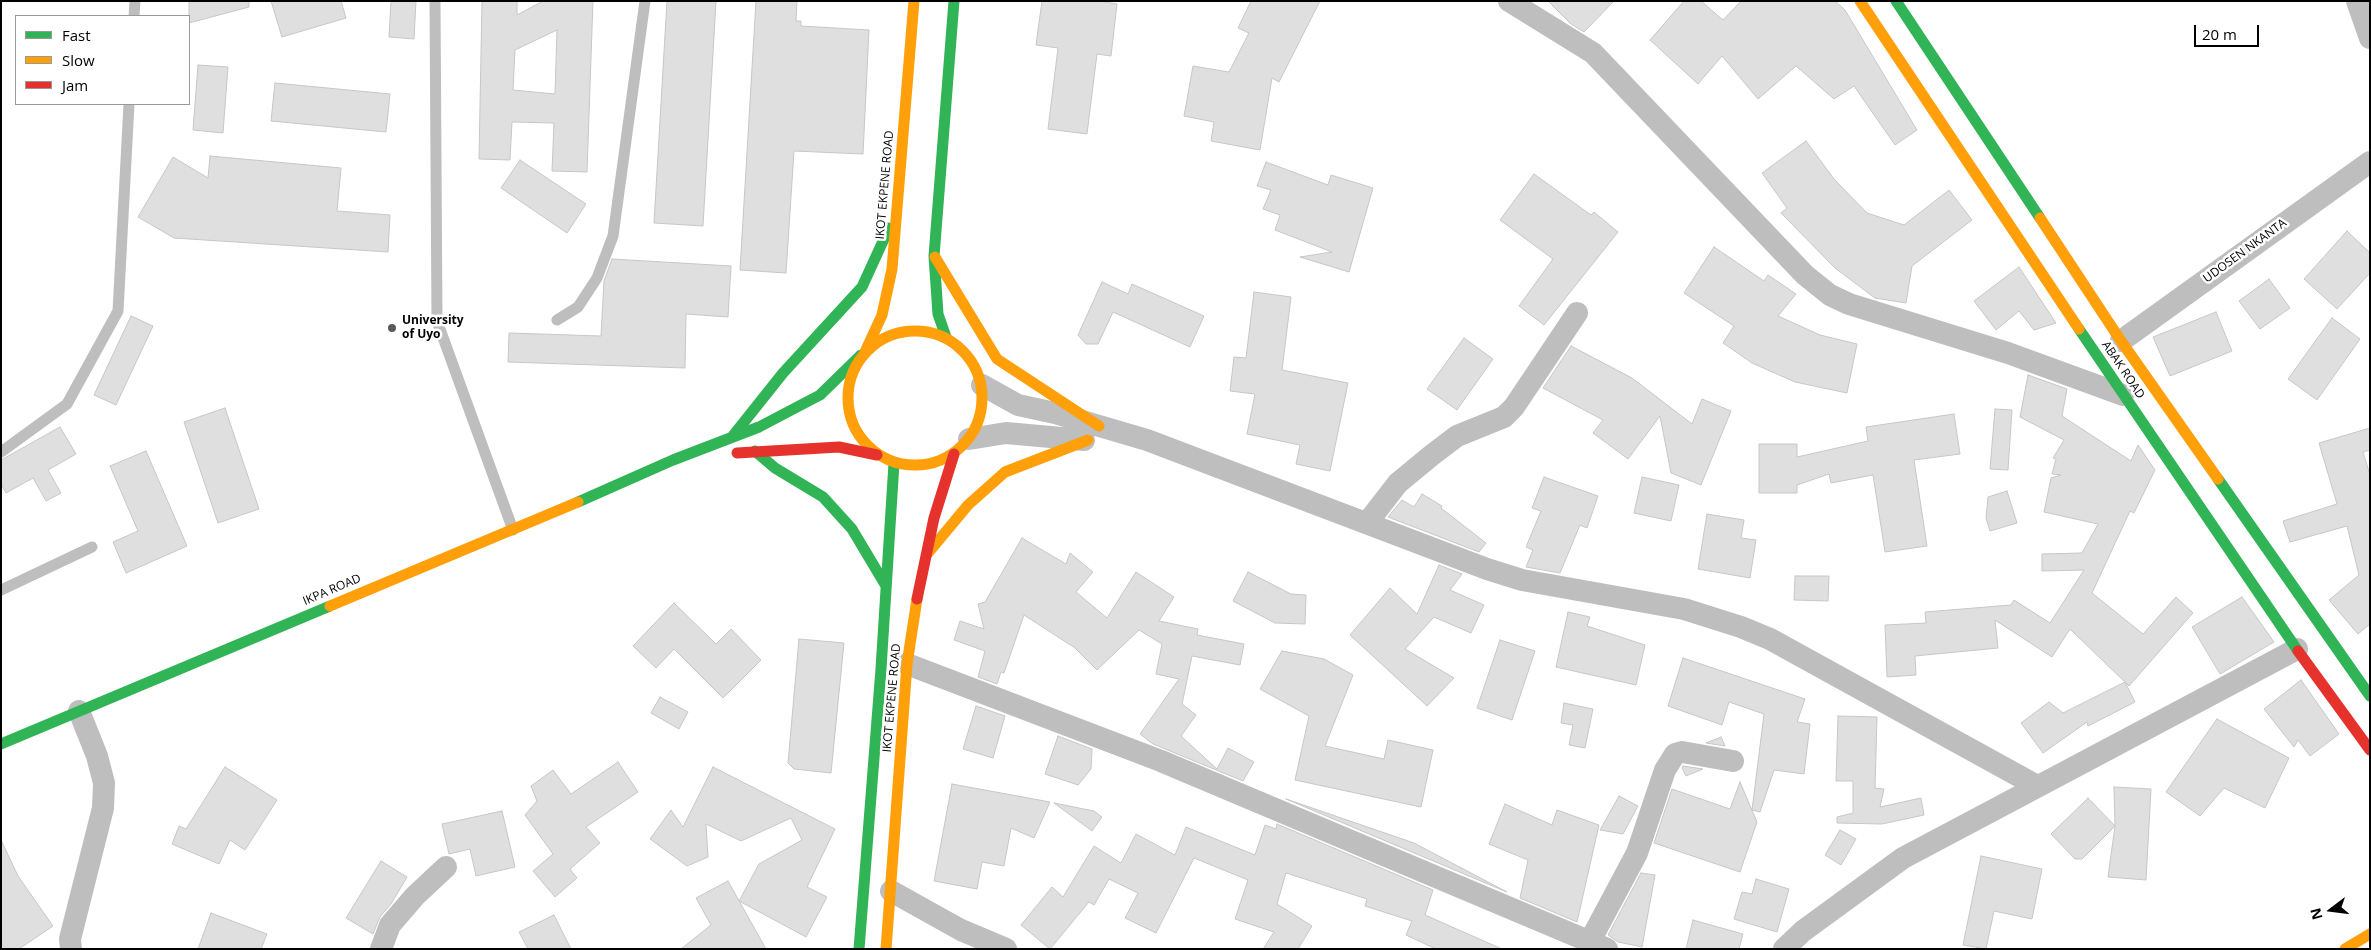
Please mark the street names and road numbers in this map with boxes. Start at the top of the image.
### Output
street label: IKOT EKPENE ROAD [873,130,897,240]
street label: UDOSEN NKANTA [2201,216,2289,286]
street label: ABAK ROAD [2098,338,2148,402]
street label: IKPA ROAD [301,571,363,609]
street label: IKOT EKPENE ROAD [880,643,904,753]

